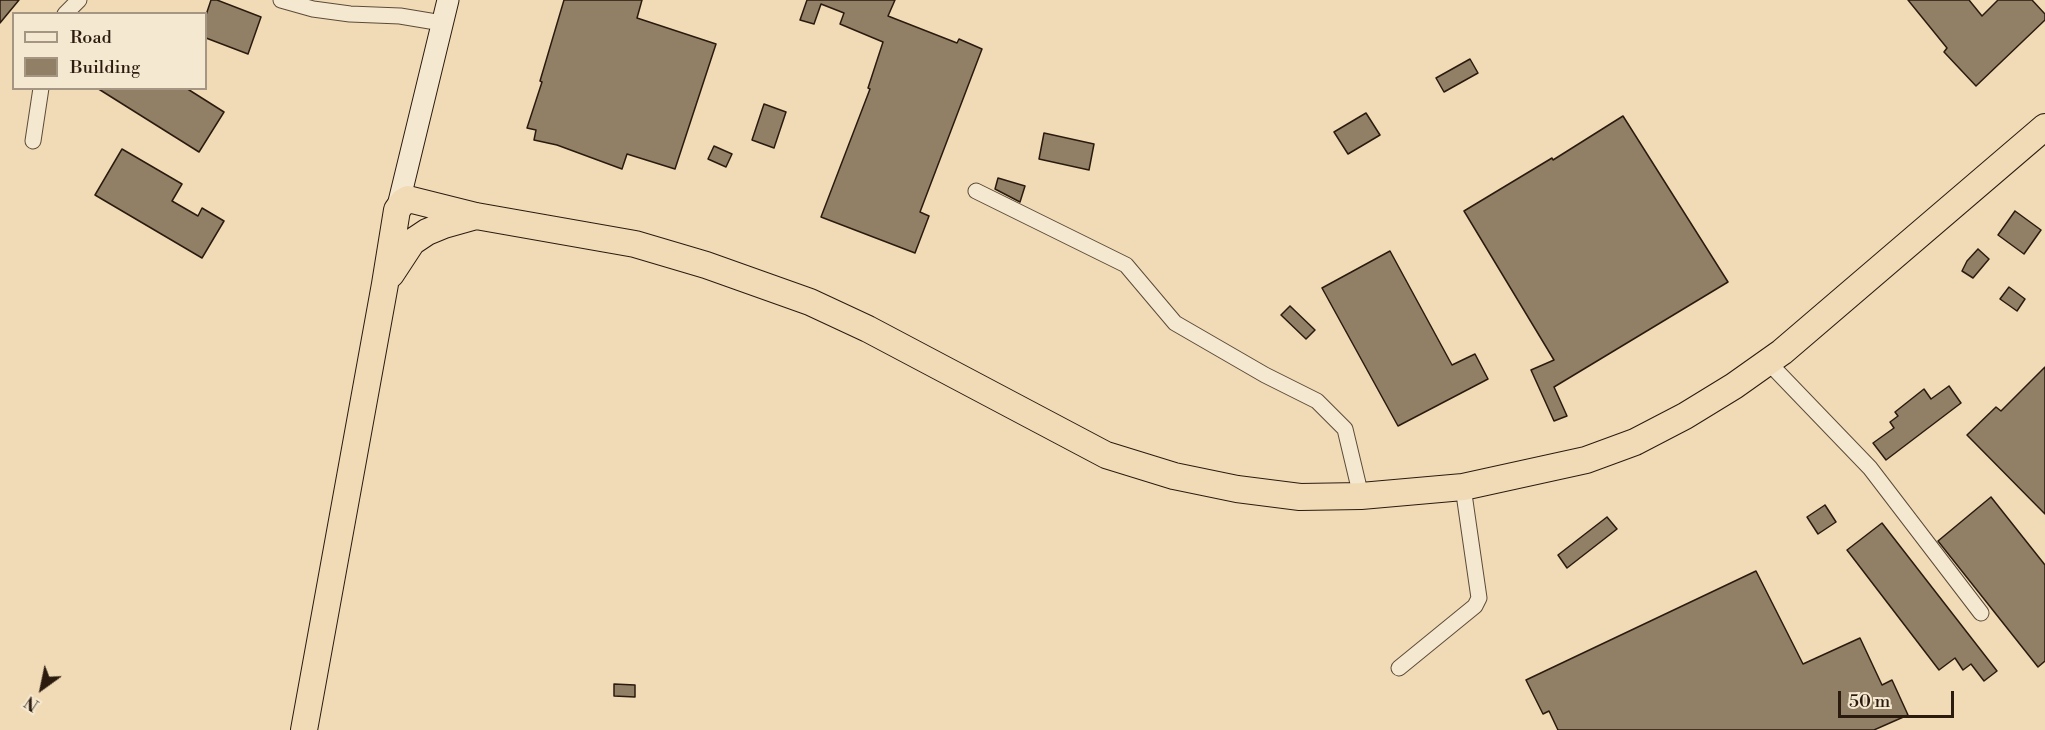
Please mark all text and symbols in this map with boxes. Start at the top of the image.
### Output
legend [12,12,207,90]
text: Road [70,26,112,49]
text: Building [70,56,140,79]
north arrow [12,658,72,718]
scale bar [1841,679,1956,717]
text: 50 m [1849,690,1890,713]
text: N [21,691,43,715]

